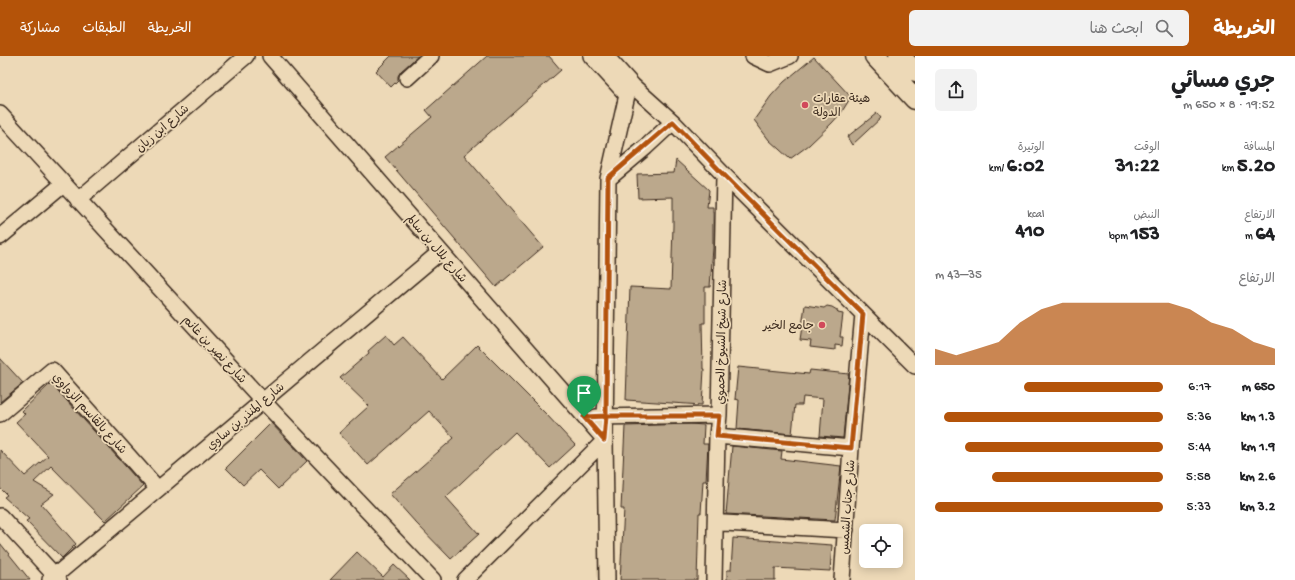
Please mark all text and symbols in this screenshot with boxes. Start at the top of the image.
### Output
search box [909,10,1189,46]
icon: search [1153,17,1175,39]
text: الخريطة [1213,19,1275,42]
text: مشاركة [20,21,60,38]
text: الطبقات [82,21,126,38]
text: الخريطة [148,21,191,38]
text: ابحث هنا [1089,21,1143,39]
button: share [935,69,977,111]
text: جري مسائي [1171,70,1275,96]
place label: هيئة عقارات الدولة [813,93,871,121]
text: 19:52 · 8 × 650 m [1183,98,1275,113]
marker: هيئة عقارات الدولة [800,100,810,110]
street label: شارع ابن زيان [134,103,193,156]
text: الوتيرة [1018,142,1044,154]
text: الوقت [1134,142,1160,154]
text: المسافة [1244,142,1275,154]
text: 6:02 [1007,156,1044,179]
text: 31:22 [1115,156,1160,179]
text: 5.20 [1237,156,1275,179]
text: /km [989,163,1007,175]
text: km [1222,163,1237,175]
text: kcal [1027,209,1044,221]
text: النبض [1133,210,1160,222]
text: الارتفاع [1244,210,1275,222]
street label: شارع بلال بن سالم [401,212,469,287]
text: 410 [1015,221,1044,244]
text: 153 [1131,224,1160,247]
text: 64 [1255,224,1275,247]
text: bpm [1109,231,1131,243]
text: m [1245,231,1255,243]
text: 35–43 m [935,268,982,283]
text: الارتفاع [1239,272,1275,287]
street label: شارع شيخ الشيوخ الحموي [714,279,731,405]
street label: شارع نصر بن غانم [179,314,248,387]
place label: جامع الخير [762,319,814,334]
marker: جامع الخير [817,320,827,330]
street label: شارع بالقاسم الزواوي [48,371,129,458]
pin [567,376,601,417]
text: 6:17 [1188,380,1211,395]
text: 650 m [1242,380,1275,395]
street label: شارع المنذر بن ساوي [205,381,288,454]
icon: arrive [573,382,595,404]
text: 5:36 [1187,410,1211,425]
text: 1.3 km [1241,410,1275,425]
text: 5:44 [1188,440,1211,455]
text: 1.9 km [1241,440,1275,455]
street label: شارع جناب الشمس [839,459,859,555]
text: 5:58 [1186,470,1211,485]
text: 2.6 km [1240,470,1275,485]
text: 5:33 [1187,500,1211,515]
text: 3.2 km [1240,500,1275,515]
map controls [859,524,903,568]
button: locate [859,524,903,568]

